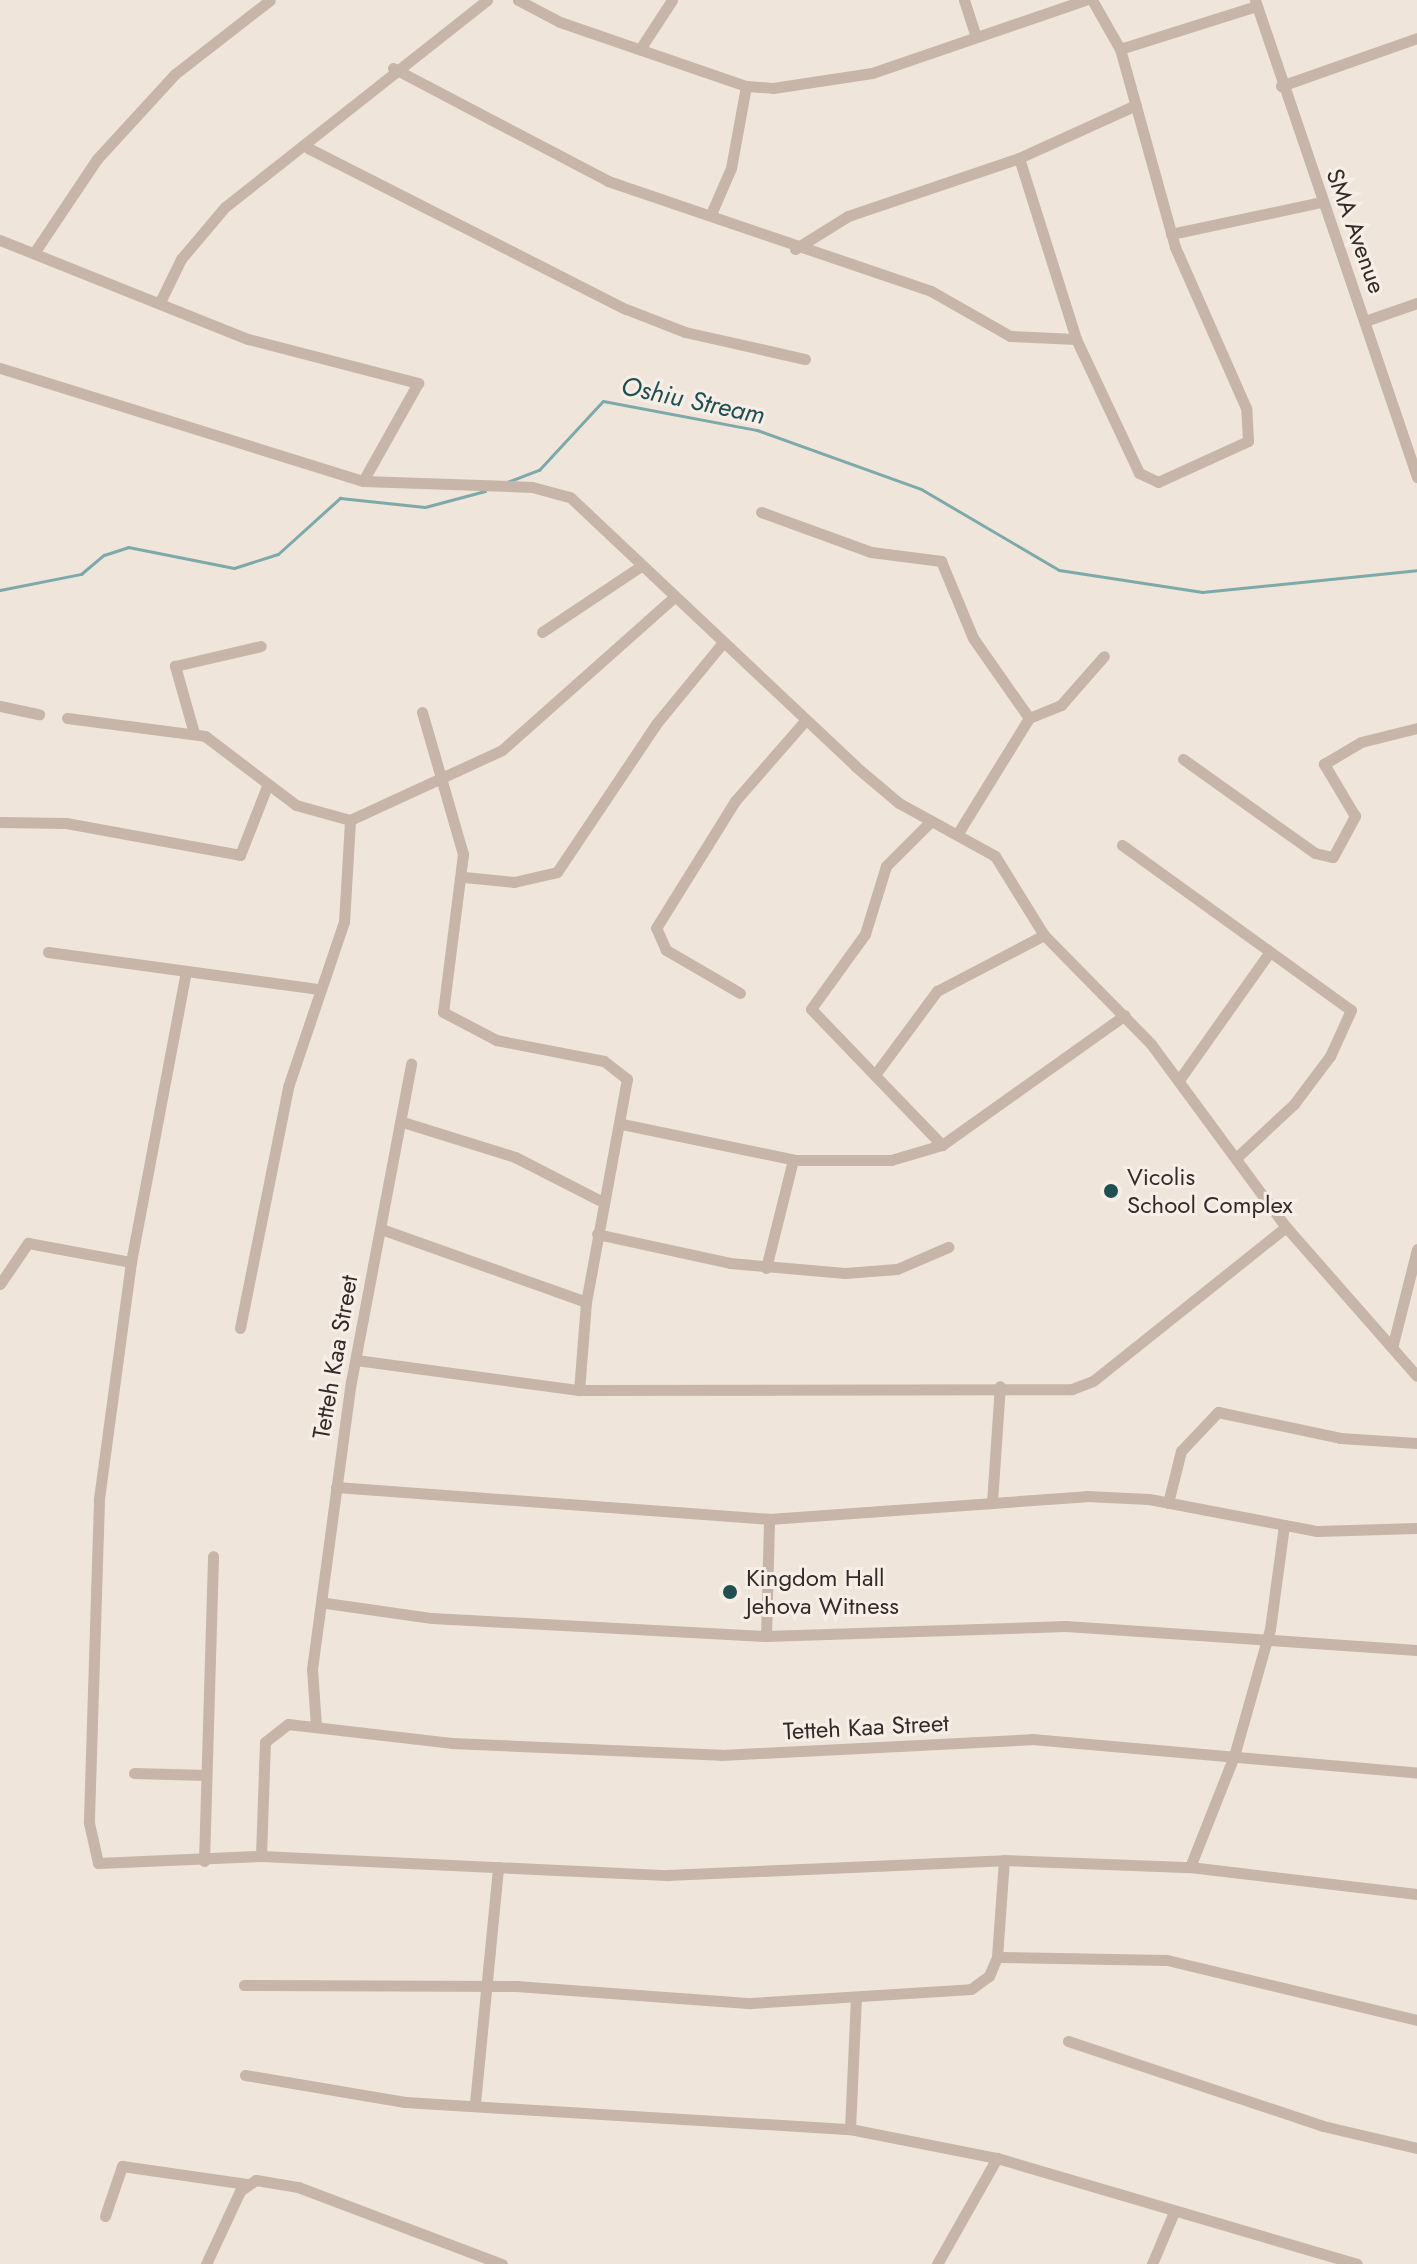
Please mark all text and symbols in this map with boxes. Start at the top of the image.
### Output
street label: SMA Avenue [1320,165,1392,297]
water label: Oshiu Stream [618,371,768,431]
place label: Vicolis School Complex [1127,1163,1293,1219]
marker: Vicolis School Complex [1102,1182,1120,1200]
street label: Tetteh Kaa Street [306,1273,364,1441]
place label: Kingdom Hall Jehova Witness [746,1564,899,1620]
marker: Kingdom Hall Jehova Witness [721,1583,739,1601]
street label: Tetteh Kaa Street [782,1708,950,1746]

